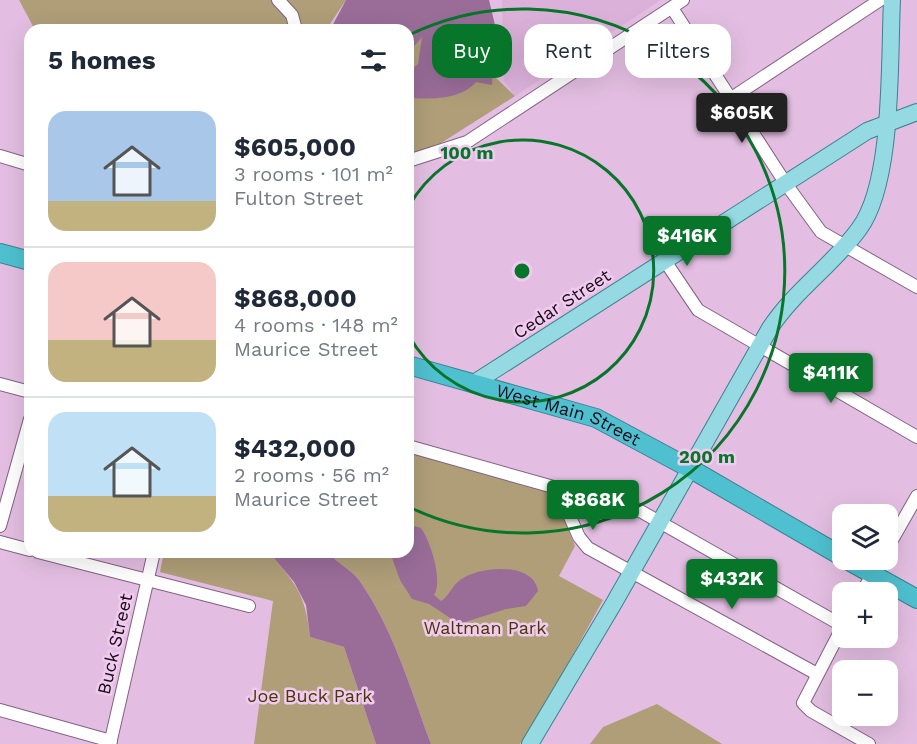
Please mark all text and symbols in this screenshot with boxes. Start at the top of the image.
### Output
chip: Buy [432,24,512,78]
chip: Rent [524,24,613,78]
chip: Filters [625,24,731,78]
icon: filters [357,44,390,77]
text: 5 homes [48,45,156,75]
pin: $605K [700,93,784,144]
text: $605K [710,100,774,124]
text: $605,000 [234,132,356,162]
icon: home [96,135,168,207]
text: 100 m [440,142,494,163]
text: 3 rooms · 101 m² [234,162,393,186]
text: Fulton Street [234,186,363,210]
pin: $416K [645,216,729,267]
text: $416K [657,223,717,247]
centre of rings [512,261,532,281]
street label: Cedar Street [509,264,615,343]
text: $868,000 [234,283,357,313]
icon: home [96,286,168,358]
text: 4 rooms · 148 m² [234,313,398,337]
text: Maurice Street [234,337,378,361]
pin: $411K [789,353,873,404]
text: $411K [803,360,859,384]
street label: West Main Street [494,379,645,450]
text: $432,000 [234,433,356,463]
icon: home [96,436,168,508]
text: 200 m [679,446,735,467]
text: 2 rooms · 56 m² [234,463,389,487]
pin: $868K [551,480,635,531]
text: Maurice Street [234,487,378,511]
text: $868K [561,487,625,511]
map controls [832,504,898,726]
button: layers [832,504,898,570]
pin: $432K [690,559,774,610]
text: $432K [700,566,764,590]
button: + [832,582,898,648]
street label: Buck Street [93,591,136,696]
park label: Waltman Park [424,617,546,638]
button: − [832,660,898,726]
park label: Joe Buck Park [248,685,372,706]

